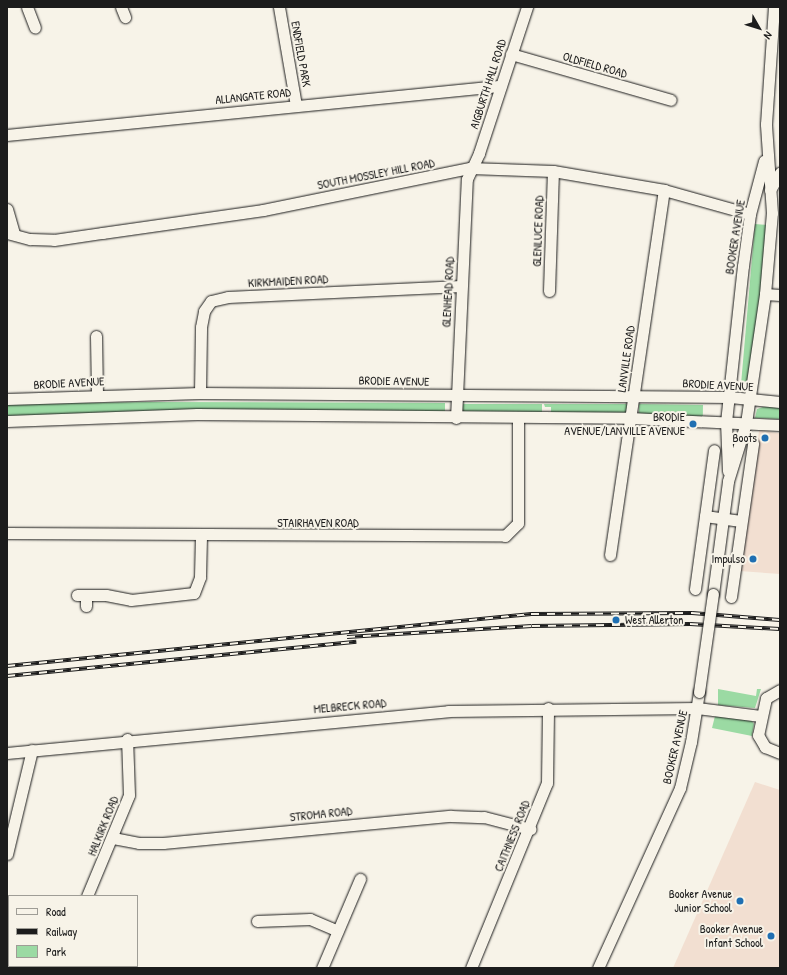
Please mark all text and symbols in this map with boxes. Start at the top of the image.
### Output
north arrow [739,8,779,48]
street label: ENDFIELD PARK [288,20,314,88]
text: N [761,29,776,42]
street label: AIGBURTH HALL ROAD [467,37,509,131]
street label: OLDFIELD ROAD [561,49,629,81]
street label: ALLANGATE ROAD [214,85,292,107]
street label: SOUTH MOSSLEY HILL ROAD [316,156,436,192]
street label: GLENLUCE ROAD [530,195,546,267]
street label: BOOKER AVENUE [722,199,748,275]
street label: GLENHEAD ROAD [439,256,457,328]
street label: KIRKMAIDEN ROAD [247,272,329,290]
street label: LANVILLE ROAD [614,325,638,393]
street label: BRODIE AVENUE [358,373,430,389]
street label: BRODIE AVENUE [33,374,105,392]
street label: BRODIE AVENUE [682,376,754,394]
place label: BRODIE AVENUE/LANVILLE AVENUE [564,410,685,438]
marker: BRODIE AVENUE/LANVILLE AVENUE [688,419,698,429]
place label: Boots [732,431,757,445]
marker: Boots [760,433,770,443]
street label: STAIRHAVEN ROAD [277,516,359,530]
place label: Impulso [711,552,745,566]
marker: Impulso [748,554,758,564]
place label: West Allerton [625,613,683,627]
marker: West Allerton [610,614,622,626]
street label: MELBRECK ROAD [313,696,387,716]
street label: BOOKER AVENUE [660,709,690,785]
street label: HALKIRK ROAD [84,794,122,858]
street label: CAITHNESS ROAD [491,798,533,874]
street label: STROMA ROAD [289,804,353,824]
place label: Booker Avenue Junior School [669,887,732,915]
legend [8,895,138,967]
marker: Booker Avenue Junior School [735,896,745,906]
text: Road [46,903,66,920]
place label: Booker Avenue Infant School [700,922,763,950]
text: Railway [46,923,77,940]
marker: Booker Avenue Infant School [766,931,776,941]
text: Park [46,943,66,960]

